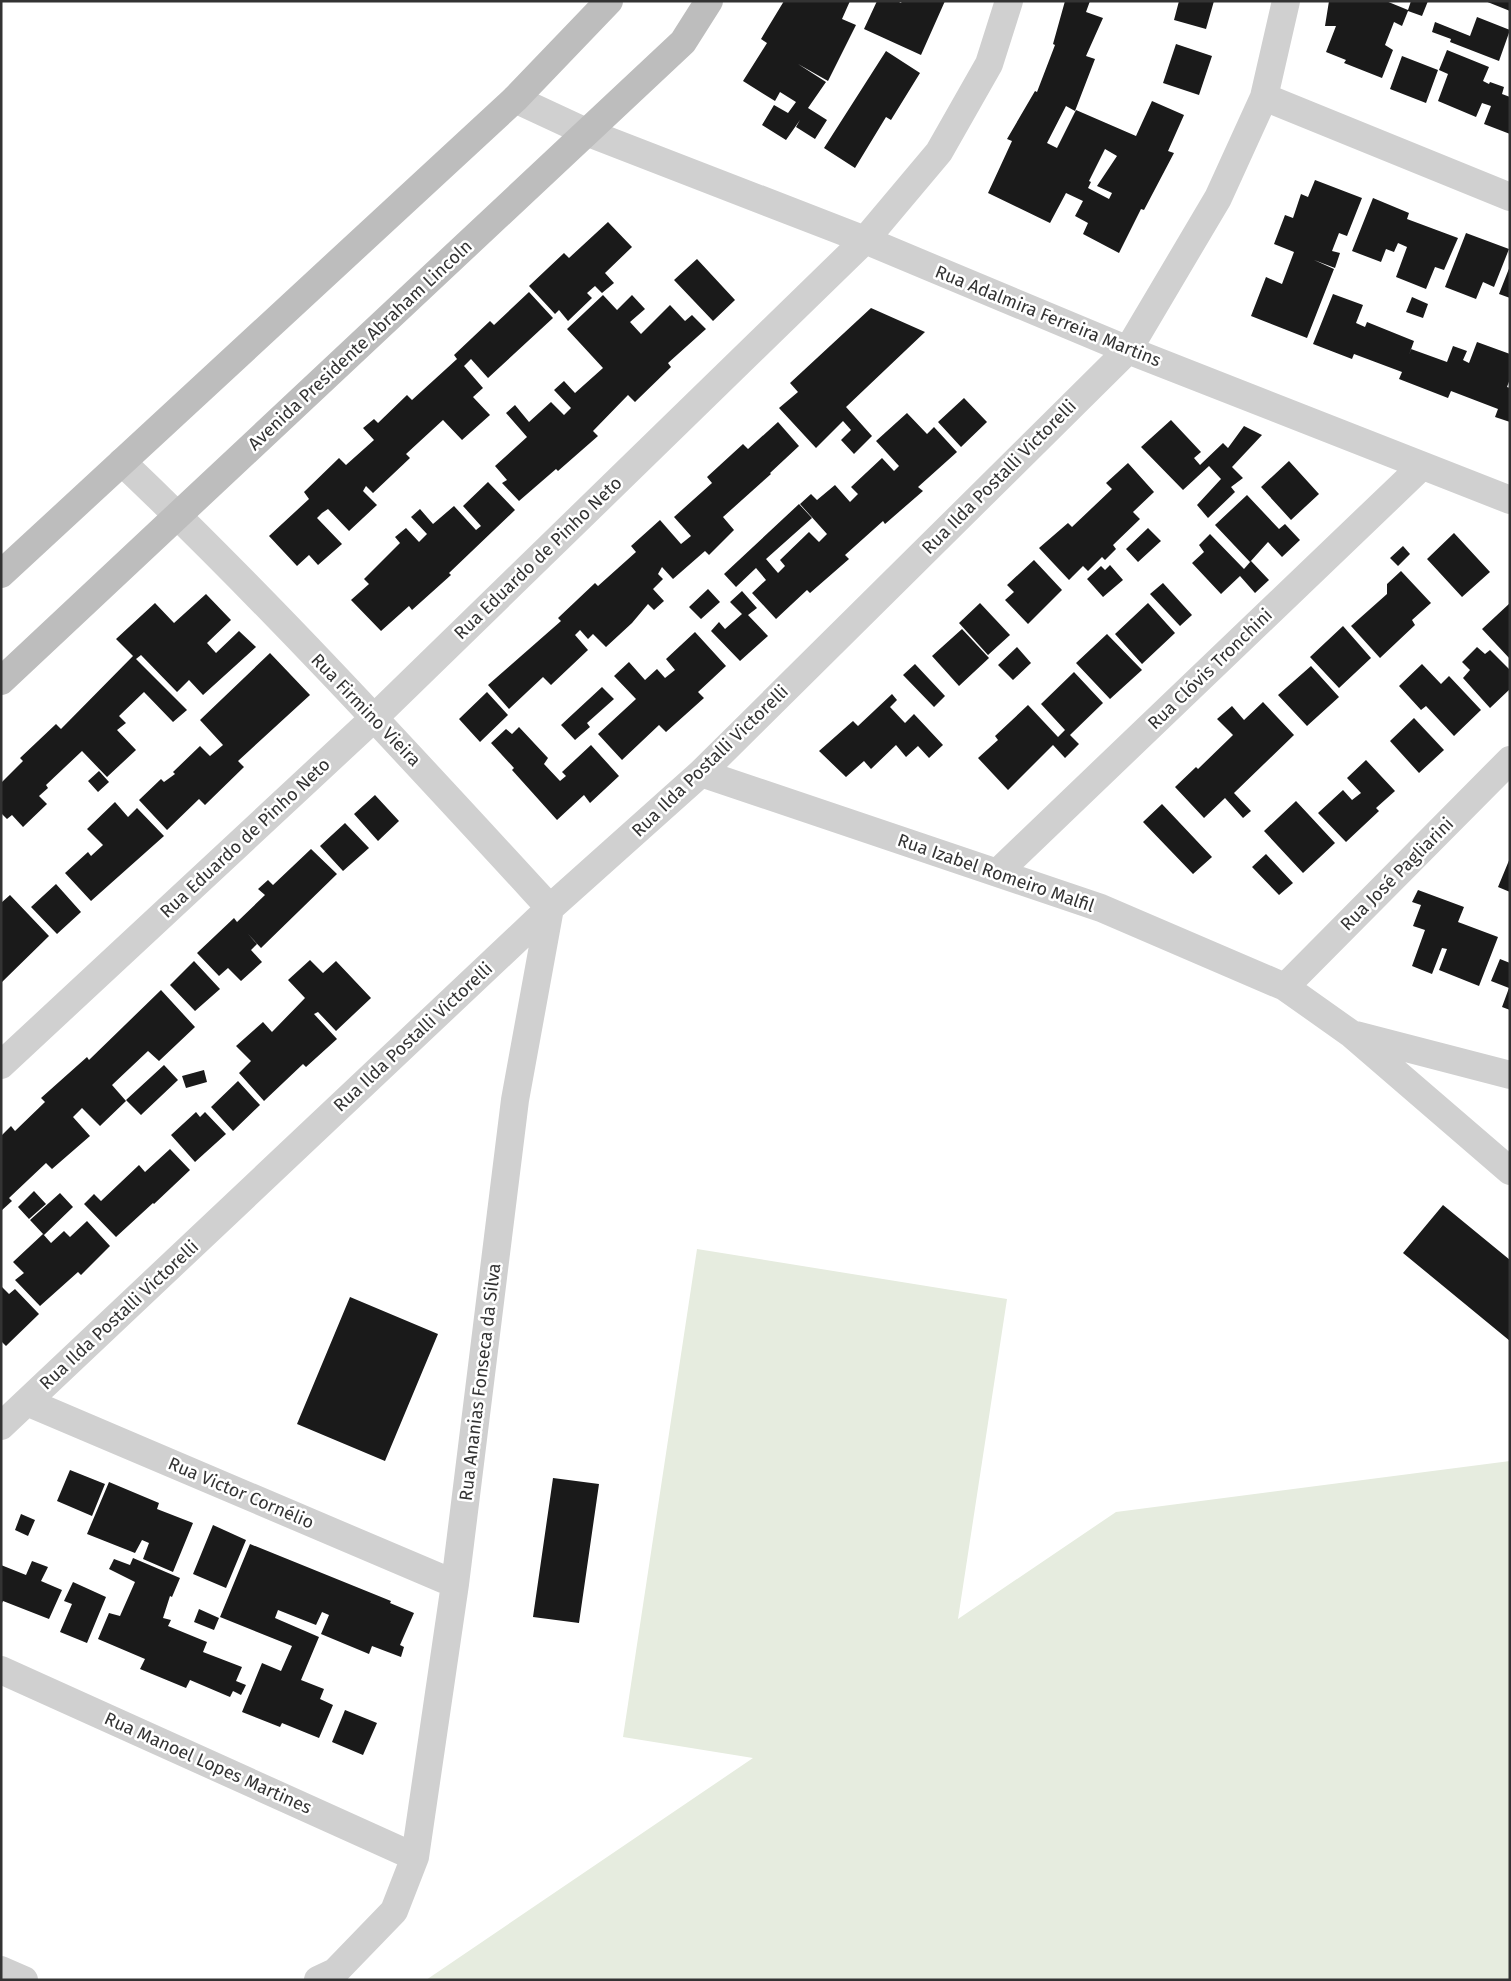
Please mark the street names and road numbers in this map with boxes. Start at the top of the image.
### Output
street label: Avenida Presidente Abraham Lincoln [243,235,477,455]
street label: Rua Adalmira Ferreira Martins [932,261,1164,371]
street label: Rua Ilda Postalli Victorelli [917,395,1081,559]
street label: Rua Eduardo de Pinho Neto [450,472,626,644]
street label: Rua Clóvis Tronchini [1143,604,1277,734]
street label: Rua Firmino Vieira [306,649,426,771]
street label: Rua Ilda Postalli Victorelli [627,680,793,842]
street label: Rua Eduardo de Pinho Neto [155,753,335,923]
street label: Rua José Pagliarini [1336,813,1458,935]
street label: Rua Izabel Romeiro Malfil [895,829,1097,917]
street label: Rua Ilda Postalli Victorelli [329,958,497,1116]
street label: Rua Ilda Postalli Victorelli [35,1236,203,1394]
street label: Rua Ananias Fonseca da Silva [455,1262,505,1502]
street label: Rua Victor Cornélio [165,1452,317,1534]
street label: Rua Manoel Lopes Martines [101,1707,315,1819]

